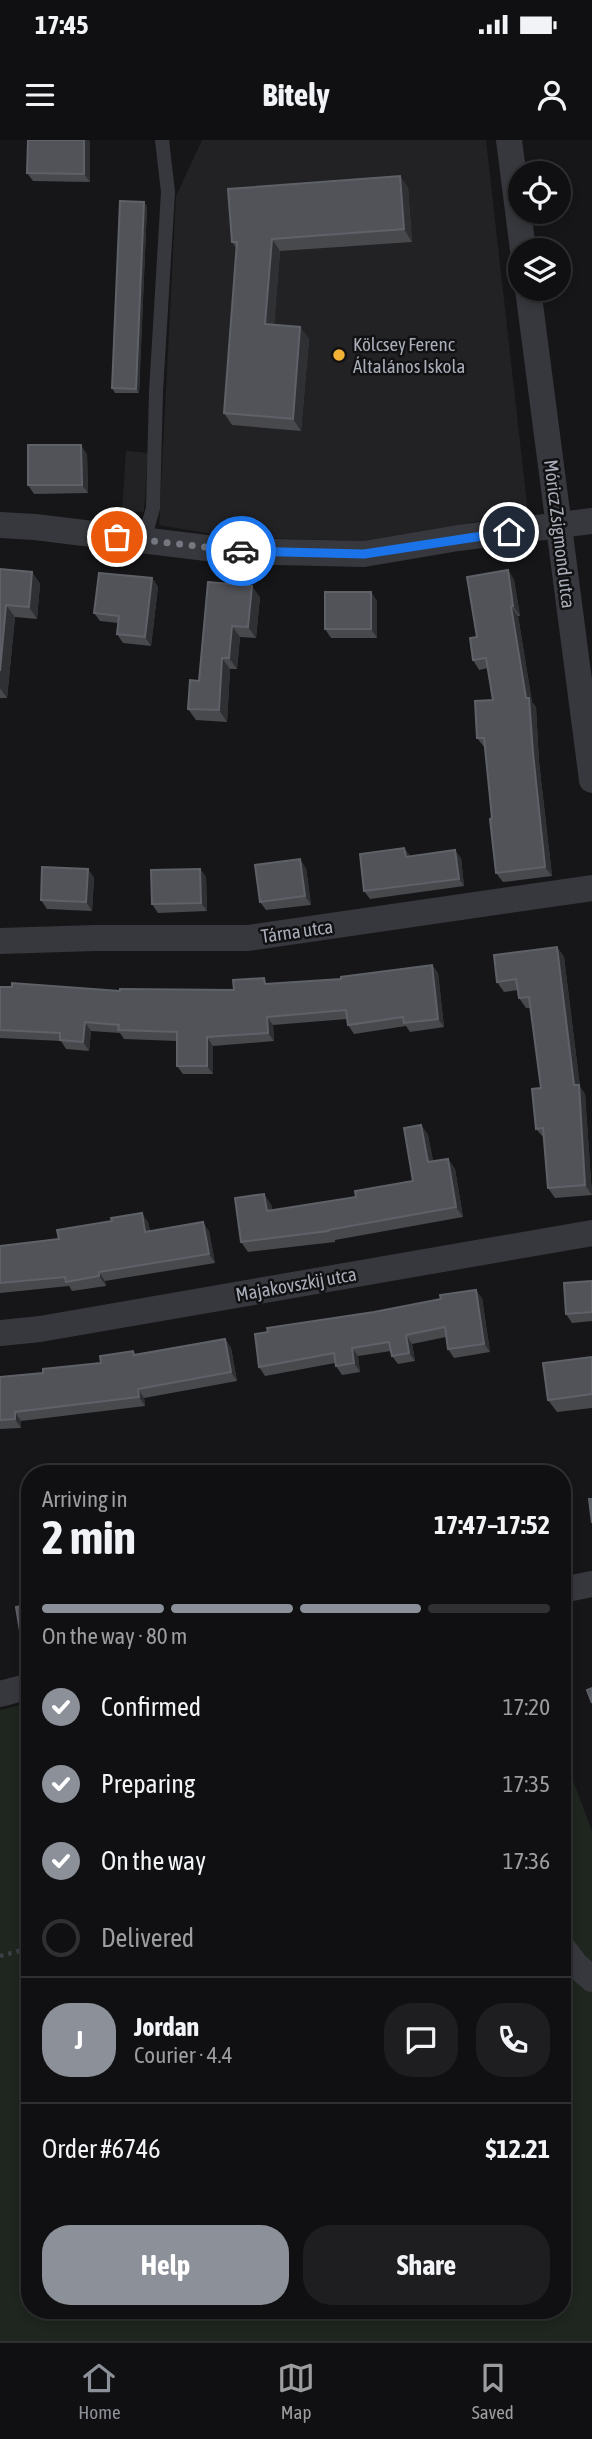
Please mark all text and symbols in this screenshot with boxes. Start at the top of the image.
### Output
text: 17:45 [35,10,89,40]
icon: menu [21,76,59,114]
text: Bitely [262,76,330,113]
icon: person [533,76,571,114]
map controls [508,161,571,301]
button: locate [508,161,571,224]
button: layers [508,238,571,301]
place label: Kölcsey Ferenc Általános Iskola [353,333,465,377]
marker: Kölcsey Ferenc Általános Iskola [331,347,347,363]
street label: Móricz Zsigmond utca [540,458,580,610]
pin [479,502,539,562]
pin [87,507,147,567]
icon: home [490,513,528,551]
courier [206,516,276,586]
icon: bag [98,518,136,556]
icon: car [222,532,260,570]
street label: Tárna utca [260,915,334,947]
street label: Majakovszkij utca [234,1263,358,1305]
text: Arriving in [42,1486,128,1512]
text: 17:47–17:52 [434,1510,550,1540]
text: 2 min [42,1511,136,1564]
text: On the way · 80 m [42,1623,187,1649]
icon: check [42,1688,80,1726]
text: Confirmed [101,1692,201,1722]
text: 17:20 [503,1694,550,1720]
icon: check [42,1765,80,1803]
text: Preparing [101,1769,195,1799]
text: 17:35 [503,1771,550,1797]
icon: check [42,1842,80,1880]
text: On the way [101,1846,206,1876]
text: 17:36 [503,1848,550,1874]
text: Delivered [101,1923,194,1953]
button: chat [384,2003,458,2077]
button: phone [476,2003,550,2077]
text: Jordan [134,2012,199,2042]
text: J [75,2025,83,2055]
text: Courier · 4.4 [134,2042,233,2068]
text: Order #6746 [42,2134,161,2164]
text: $12.21 [486,2134,550,2164]
button: Help [42,2225,289,2305]
button: Share [303,2225,550,2305]
tab: Home [78,2359,121,2423]
tab: Map [277,2359,315,2423]
tab: Saved [472,2359,514,2423]

